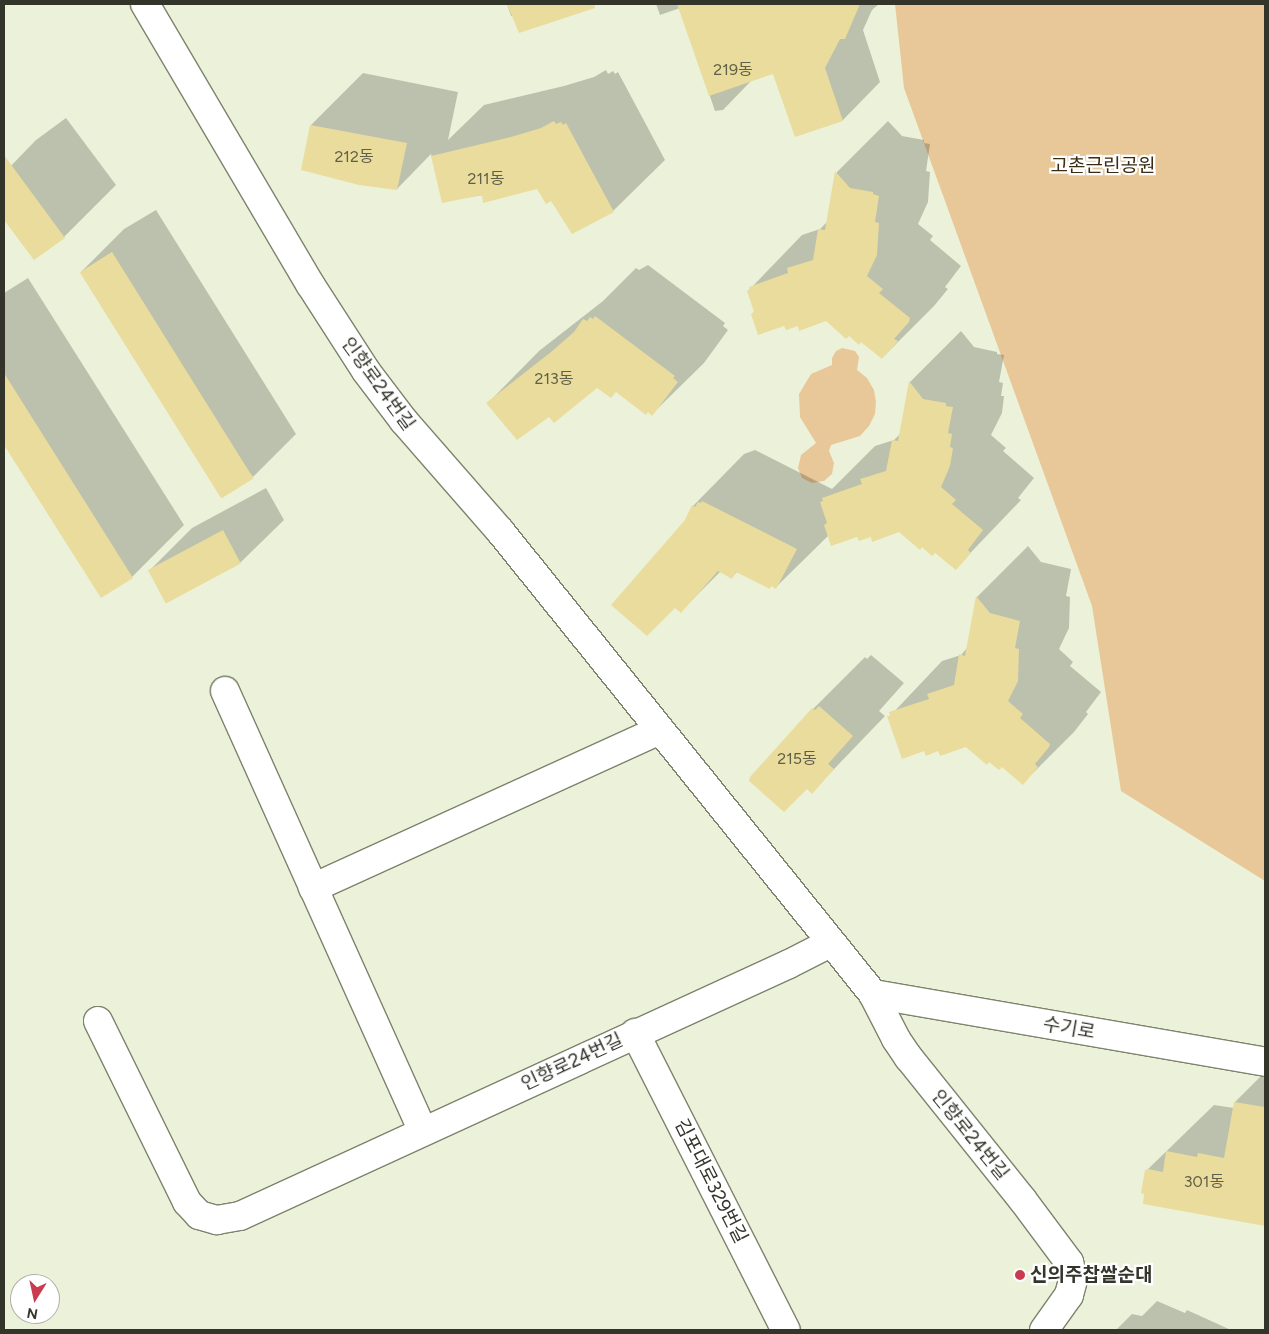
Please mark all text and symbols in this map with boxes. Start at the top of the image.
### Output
house number: 219동 [713,60,753,80]
house number: 212동 [334,147,374,167]
park label: 고촌근린공원 [1051,155,1155,177]
house number: 211동 [468,169,504,189]
street label: 인향로24번길 [337,333,419,435]
house number: 213동 [535,369,573,389]
house number: 215동 [777,749,817,769]
street label: 수기로 [1041,1012,1097,1044]
street label: 인향로24번길 [517,1028,627,1096]
street label: 인향로24번길 [927,1085,1013,1185]
street label: 김포대로329번길 [670,1115,752,1247]
house number: 301동 [1184,1172,1224,1192]
place label: 신의주찹쌀순대 [1030,1264,1152,1286]
marker: 신의주찹쌀순대 [1014,1269,1026,1281]
north arrow [10,1274,60,1324]
text: N [26,1304,39,1323]

